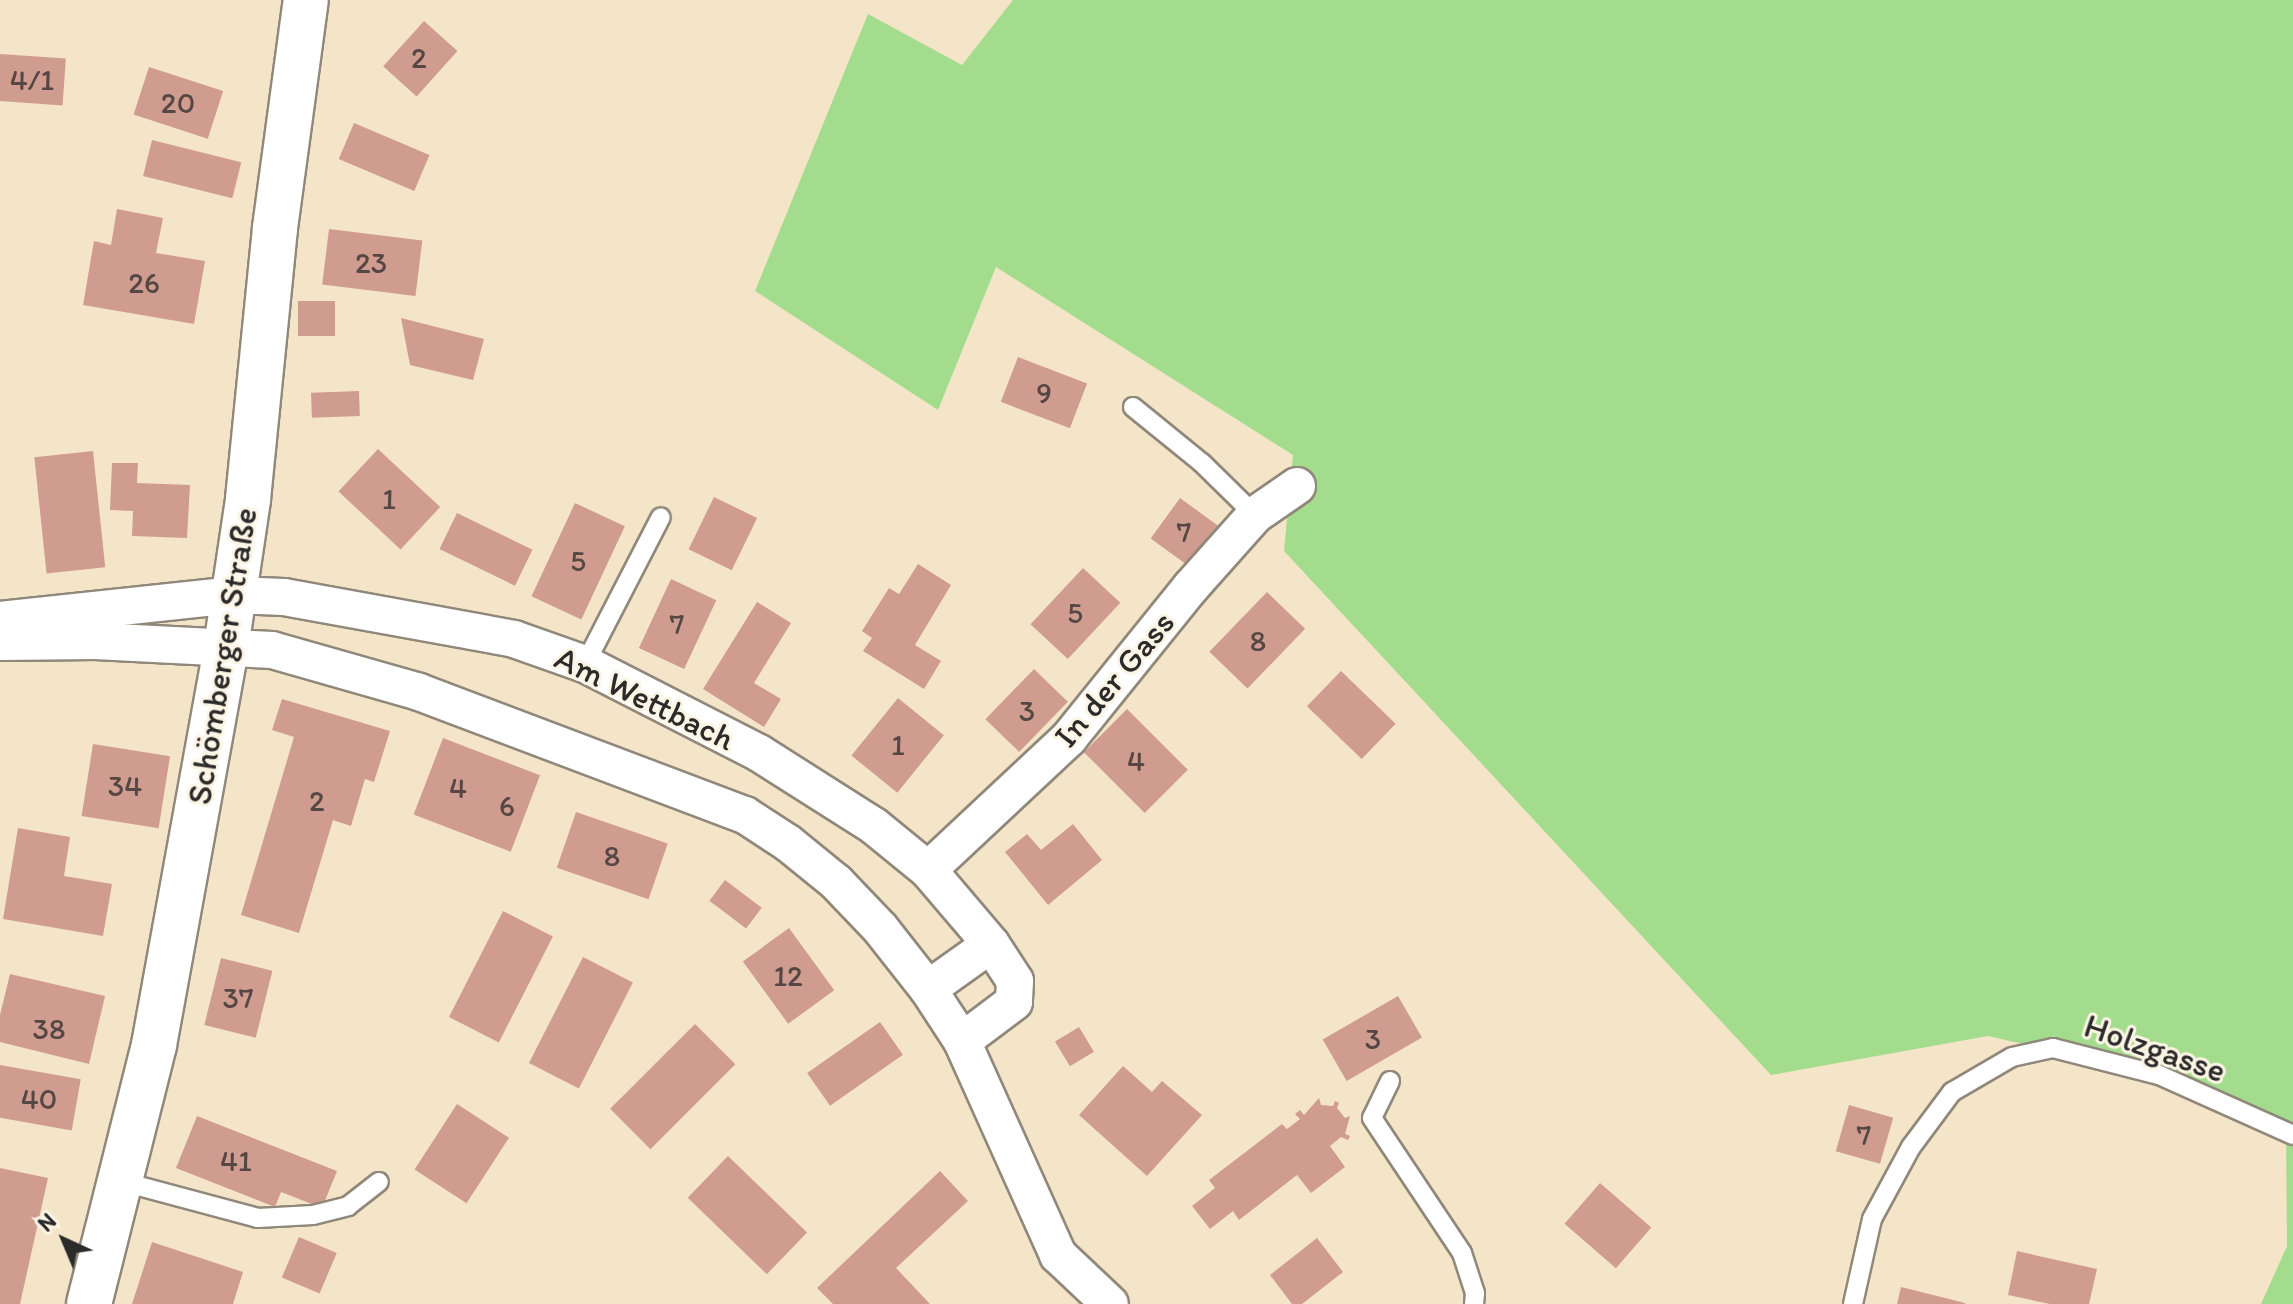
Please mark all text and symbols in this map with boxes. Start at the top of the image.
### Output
house number: 2 [411,40,427,76]
house number: 4/1 [10,62,54,98]
house number: 20 [161,85,195,121]
house number: 23 [355,245,387,281]
house number: 26 [128,265,160,301]
house number: 9 [1036,375,1052,411]
house number: 1 [382,481,396,517]
street label: Schömberger Straße [178,505,266,807]
house number: 7 [1177,514,1191,550]
house number: 5 [570,543,586,579]
house number: 5 [1067,595,1083,631]
street label: In der Gass [1045,602,1183,756]
house number: 7 [670,606,684,642]
house number: 8 [1250,623,1266,659]
street label: Am Wettbach [549,637,741,759]
house number: 3 [1019,693,1035,729]
house number: 1 [891,727,905,763]
house number: 4 [1127,743,1145,779]
house number: 34 [108,768,142,804]
house number: 4 [449,770,467,806]
house number: 2 [309,783,325,819]
house number: 6 [499,788,515,824]
house number: 8 [604,838,620,874]
house number: 12 [773,958,803,994]
house number: 37 [222,980,254,1016]
street label: Holzgasse [2079,1005,2231,1091]
house number: 38 [33,1011,65,1047]
house number: 3 [1365,1021,1381,1057]
house number: 40 [21,1081,57,1117]
house number: 7 [1857,1117,1871,1153]
house number: 41 [220,1143,252,1179]
north arrow [24,1200,104,1280]
text: N [32,1208,62,1237]

